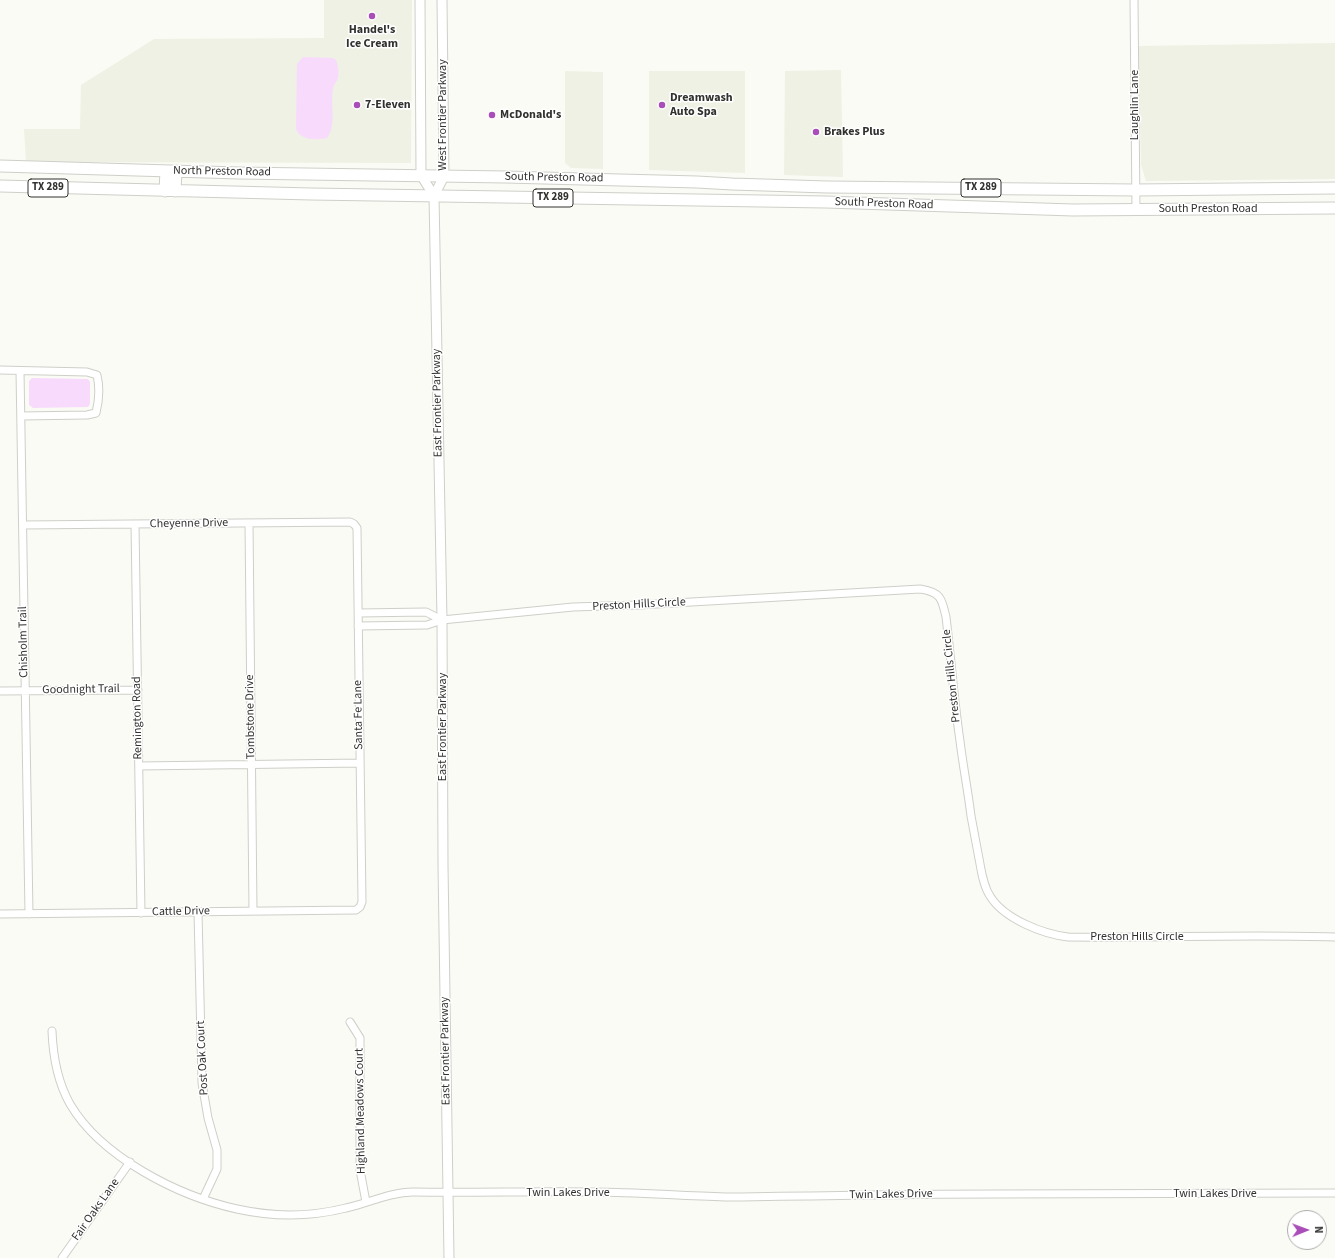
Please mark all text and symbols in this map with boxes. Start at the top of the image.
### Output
marker: Handel's Ice Cream [367,11,377,21]
place label: Handel's Ice Cream [346,23,398,51]
street label: West Frontier Parkway [436,59,450,171]
street label: Laughlin Lane [1128,70,1142,140]
place label: Dreamwash Auto Spa [670,91,733,119]
place label: 7-Eleven [365,98,411,112]
marker: 7-Eleven [352,100,362,110]
marker: Dreamwash Auto Spa [657,100,667,110]
place label: McDonald's [500,108,561,122]
marker: McDonald's [487,110,497,120]
place label: Brakes Plus [824,125,885,139]
marker: Brakes Plus [811,127,821,137]
street label: North Preston Road [173,164,271,180]
street label: South Preston Road [504,170,604,186]
road number: TX 289 [28,179,68,197]
road number: TX 289 [961,179,1001,197]
road number: TX 289 [533,189,573,207]
street label: South Preston Road [834,195,934,213]
street label: South Preston Road [1158,202,1258,216]
street label: East Frontier Parkway [430,349,446,457]
street label: Cheyenne Drive [150,516,228,532]
street label: Preston Hills Circle [592,595,686,615]
street label: Chisholm Trail [16,606,32,678]
street label: Preston Hills Circle [940,629,964,723]
street label: East Frontier Parkway [436,673,450,781]
street label: Tombstone Drive [243,674,259,760]
street label: Remington Road [130,676,146,760]
street label: Santa Fe Lane [351,680,367,750]
street label: Goodnight Trail [42,682,120,698]
street label: Cattle Drive [152,904,210,920]
street label: Preston Hills Circle [1090,930,1184,944]
street label: East Frontier Parkway [438,997,454,1105]
street label: Post Oak Court [194,1020,212,1096]
street label: Highland Meadows Court [353,1048,369,1174]
street label: Fair Oaks Lane [69,1176,123,1244]
street label: Twin Lakes Drive [526,1186,610,1200]
street label: Twin Lakes Drive [849,1187,933,1203]
street label: Twin Lakes Drive [1173,1187,1257,1201]
north arrow [1287,1210,1327,1250]
text: N [1311,1226,1326,1234]

